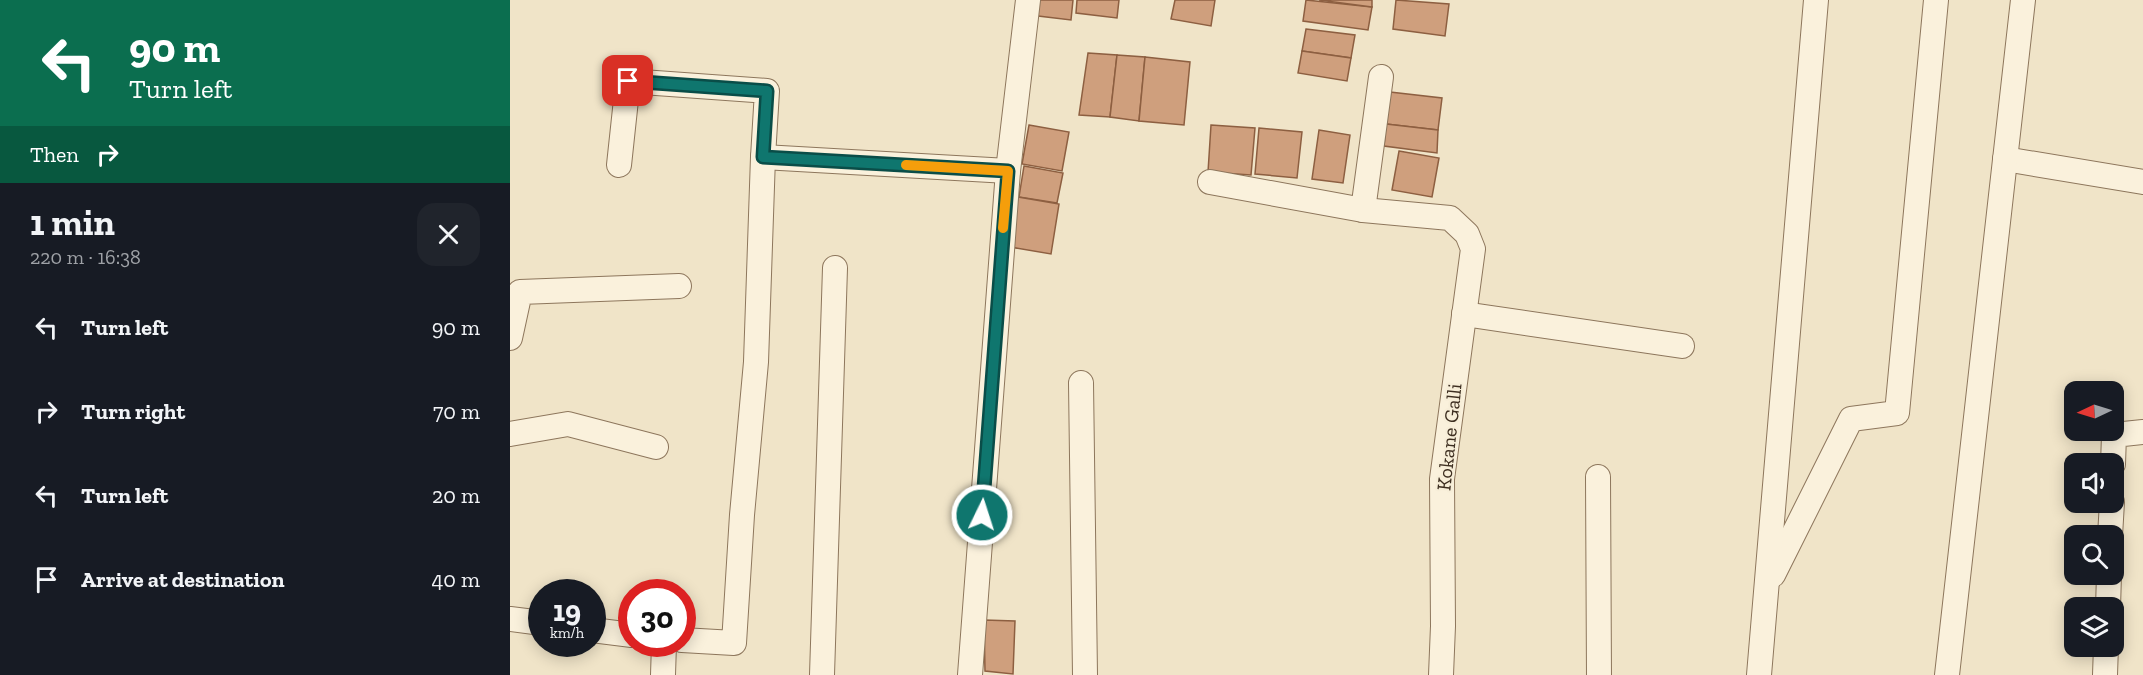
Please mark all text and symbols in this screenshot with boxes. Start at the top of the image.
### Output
text: 90 m [129,22,220,73]
icon: left [30,24,108,102]
pin [602,55,653,106]
icon: arrive [611,64,644,97]
text: Turn left [129,73,232,105]
icon: right [91,138,124,171]
text: Then [30,141,79,168]
text: 1 min [30,201,115,244]
button: close [417,203,480,266]
text: 220 m · 16:38 [30,245,141,269]
icon: left [30,311,63,344]
text: Turn left [81,314,168,341]
text: 90 m [432,314,480,341]
north arrow [2064,381,2124,441]
map controls [2064,381,2124,657]
street label: Kokane Galli [1431,382,1467,492]
icon: right [30,395,63,428]
text: Turn right [81,398,185,425]
text: 70 m [433,398,480,425]
button: sound [2064,453,2124,513]
icon: left [30,479,63,512]
text: Turn left [81,482,168,509]
text: 20 m [432,482,480,509]
position arrow [950,483,1014,547]
button: search [2064,525,2124,585]
icon: arrive [30,563,63,596]
text: Arrive at destination [81,566,284,593]
text: 40 m [431,566,480,593]
speed limit sign: 30 [618,579,696,657]
text: 19 [553,593,581,629]
button: layers [2064,597,2124,657]
text: km/h [550,624,584,642]

